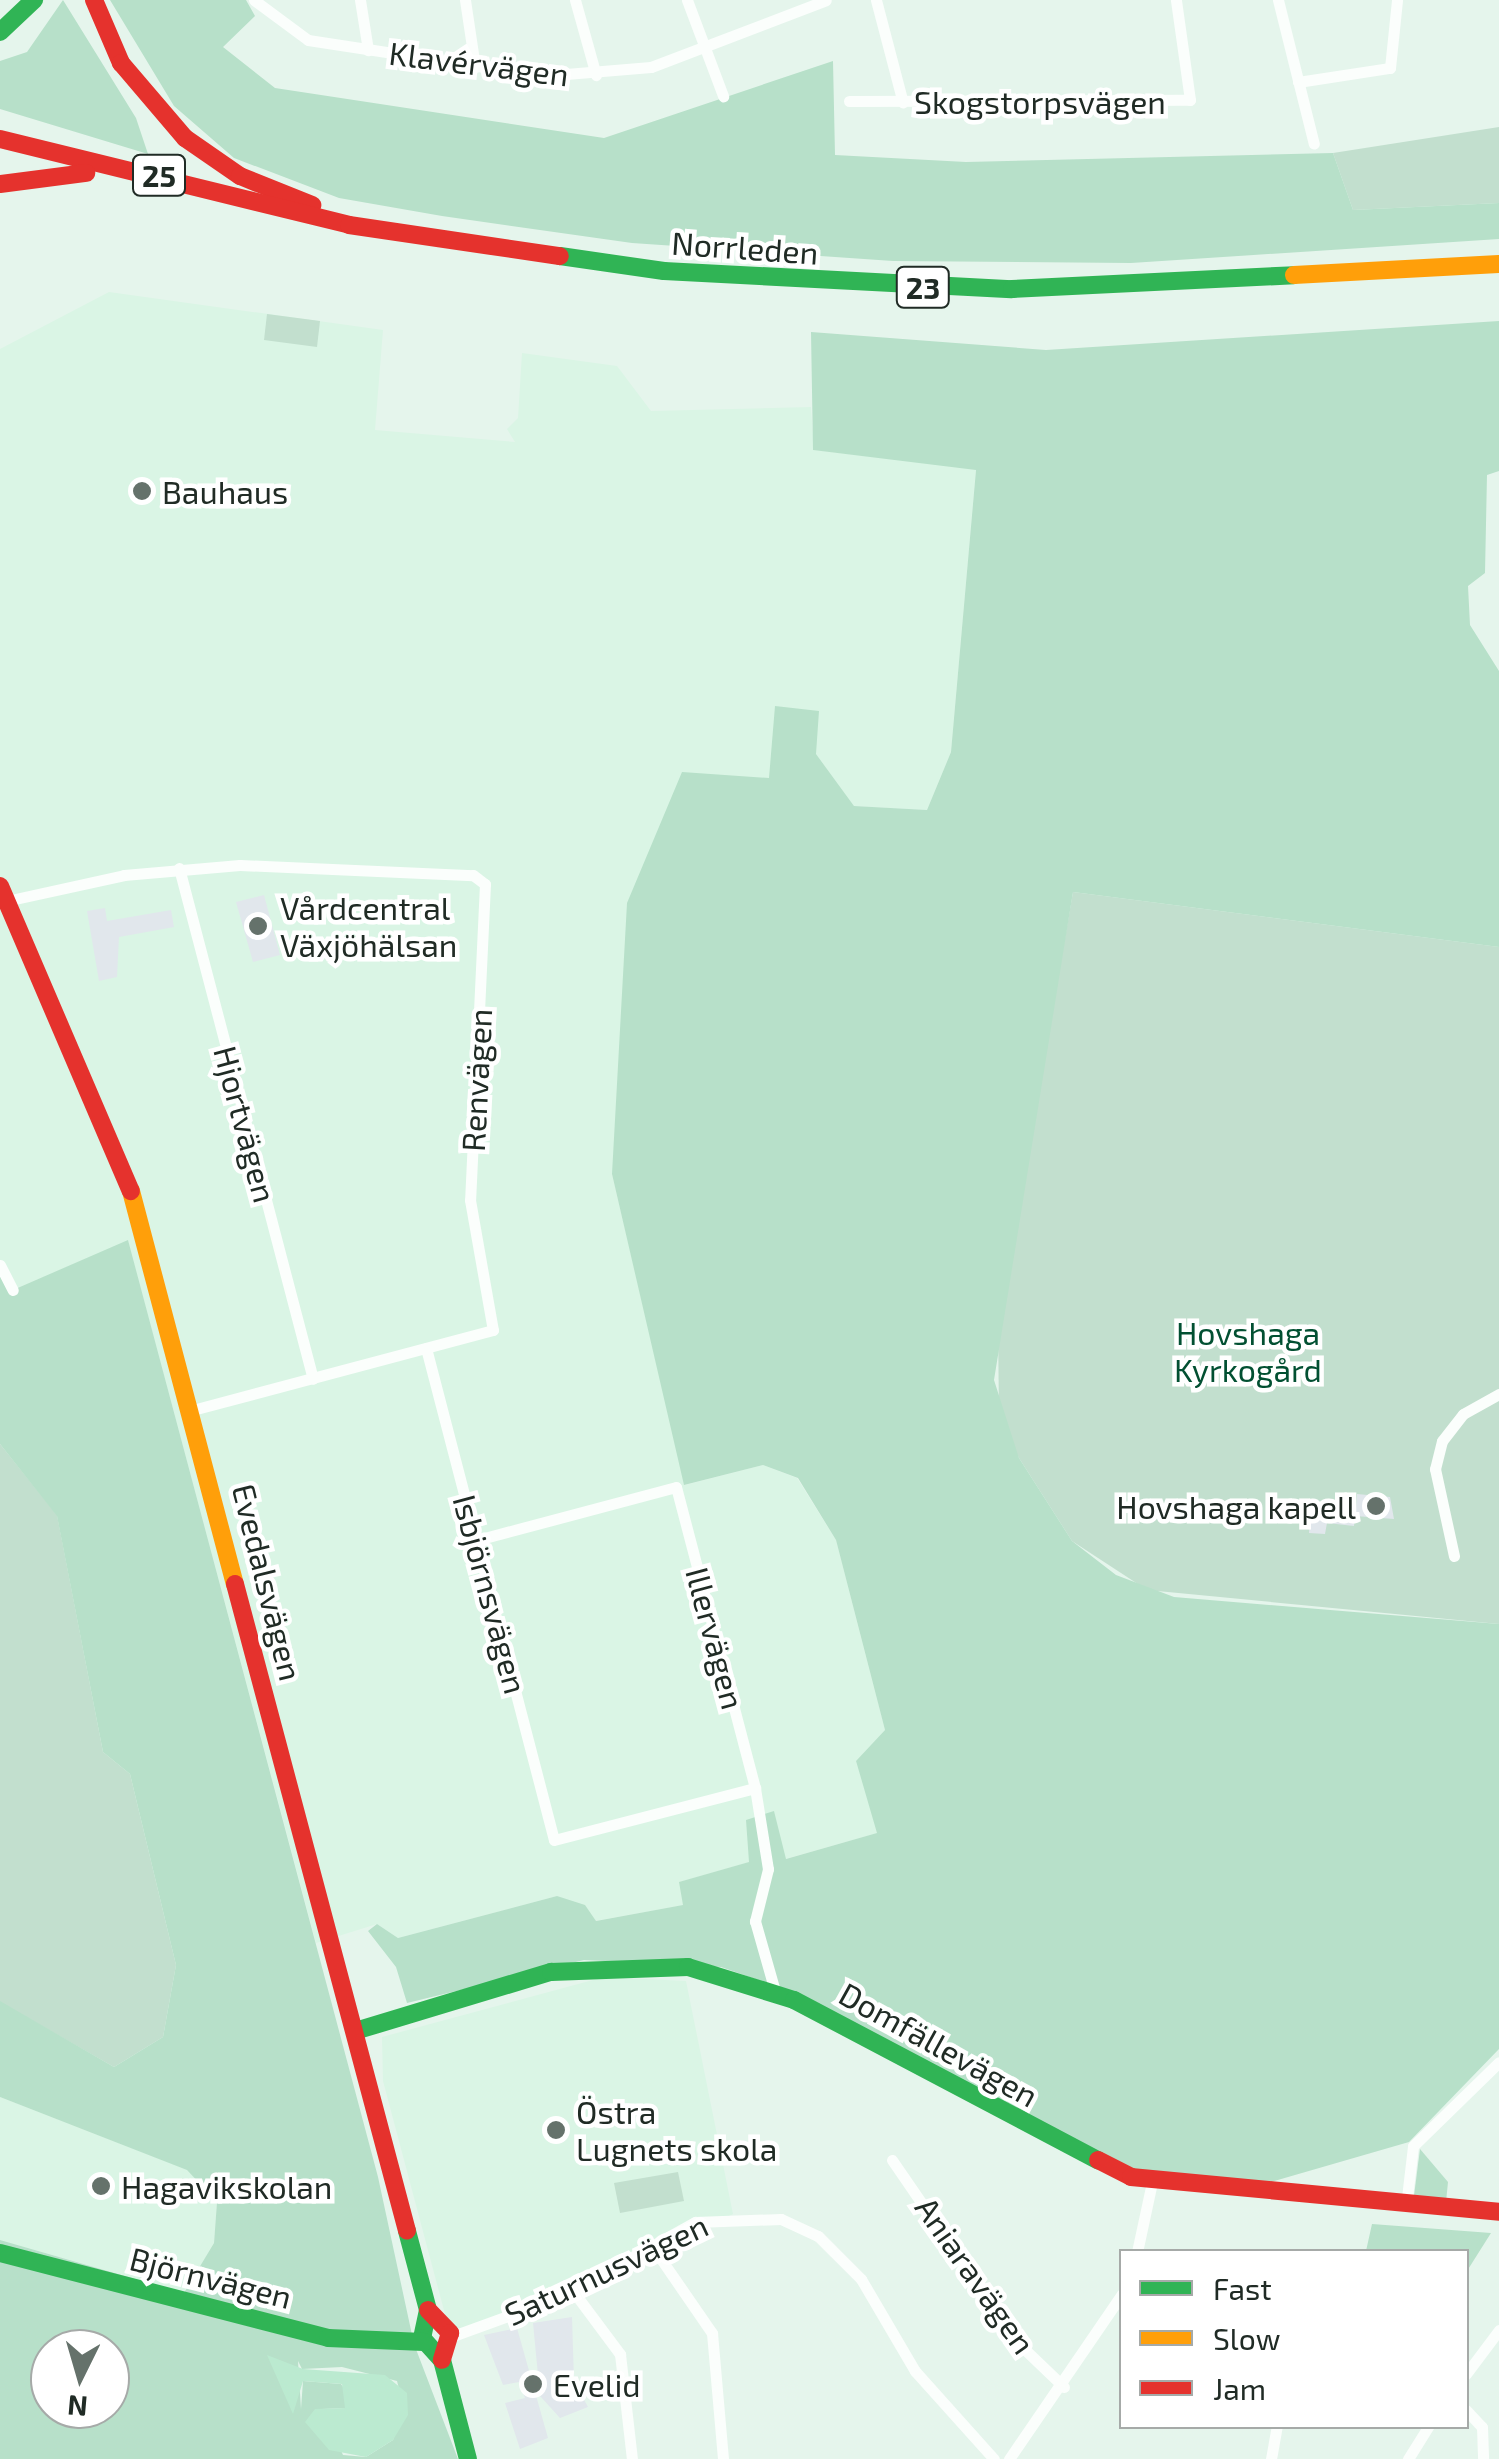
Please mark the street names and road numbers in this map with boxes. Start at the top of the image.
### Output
street label: Klavérvägen [387,33,571,93]
street label: Skogstorpsvägen [914,82,1166,120]
road number: 25 [132,150,186,200]
street label: Norrleden [670,223,820,271]
road number: 23 [896,262,950,312]
street label: Renvägen [453,1007,499,1153]
street label: Hjortvägen [207,1042,285,1206]
street label: Evedalsvägen [225,1480,311,1684]
street label: Isbjörnsvägen [446,1490,536,1698]
street label: Illervägen [679,1563,753,1713]
street label: Domfällevägen [833,1974,1045,2114]
street label: Aniaravägen [908,2189,1044,2361]
street label: Saturnusvägen [498,2205,714,2333]
street label: Björnvägen [126,2238,296,2316]

